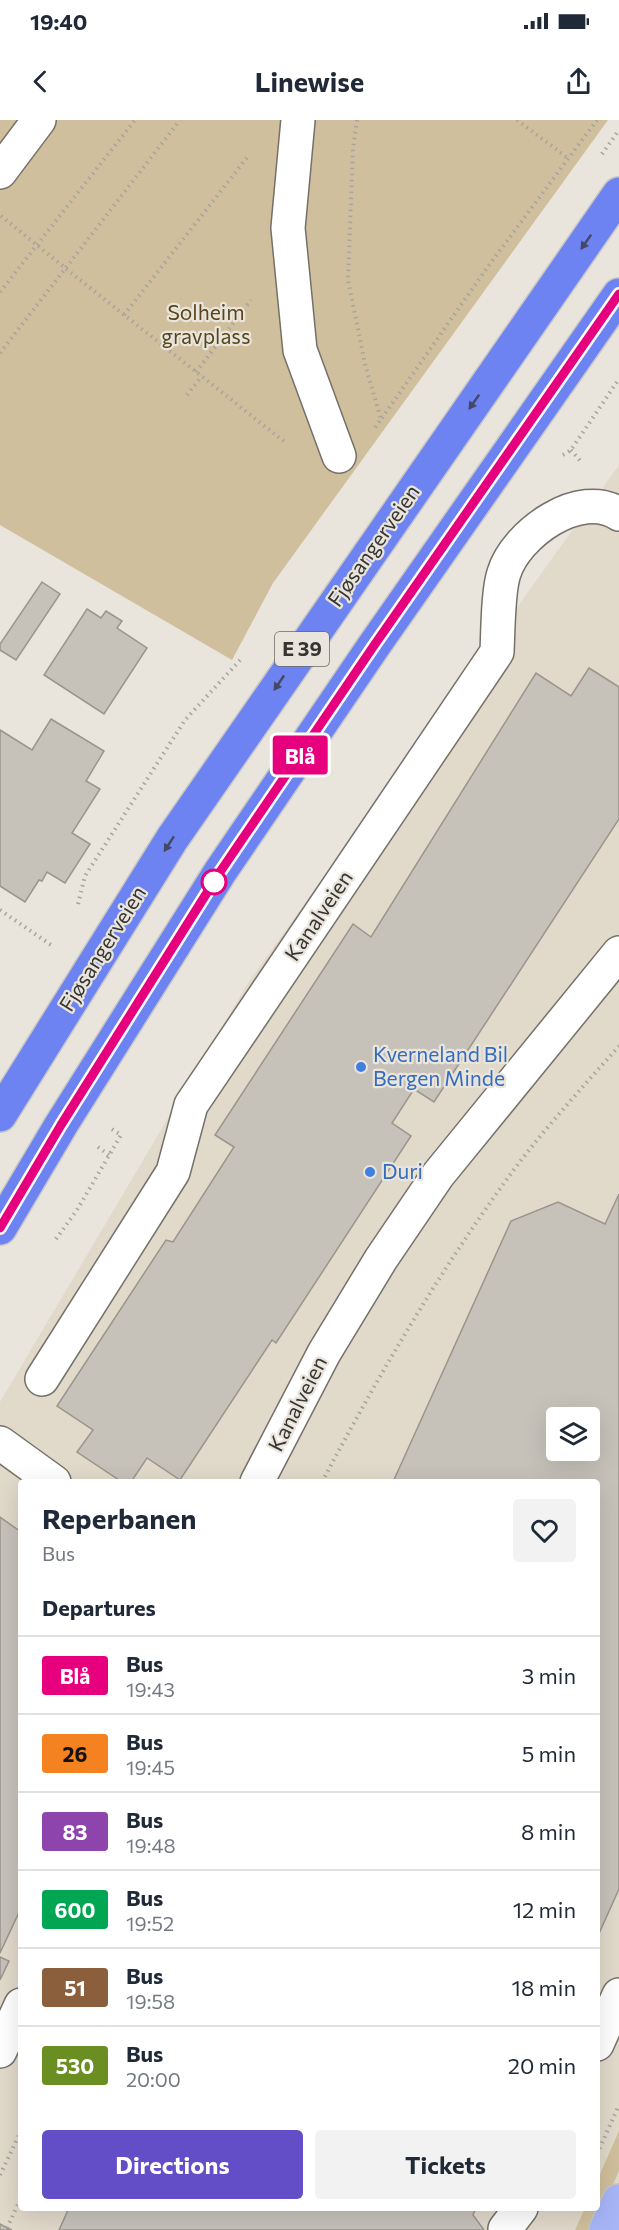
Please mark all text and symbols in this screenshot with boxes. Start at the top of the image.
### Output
text: 19:40 [30,8,87,35]
icon: back [24,65,57,98]
text: Linewise [255,65,364,98]
icon: share [562,65,595,98]
one-way arrow [580,233,592,249]
park label: Solheim gravplass [162,299,250,348]
one-way arrow [468,393,480,409]
street label: Fjøsangerveien [322,479,424,611]
road number: E 39 [275,632,329,666]
one-way arrow [273,674,285,690]
line badge: Blå [266,736,334,774]
text: Blå [285,743,315,768]
one-way arrow [164,836,175,852]
street label: Kanalveien [278,865,357,965]
unlabelled marker [201,869,227,895]
street label: Fjøsangerveien [53,881,150,1015]
place label: Kverneland Bil Bergen Minde [373,1041,508,1090]
marker: Kverneland Bil Bergen Minde [354,1060,368,1074]
place label: Duri [382,1158,423,1183]
marker: Duri [363,1165,377,1179]
street label: Kanalveien [262,1352,331,1455]
map controls [546,1407,600,1461]
button: layers [546,1407,600,1461]
button: heart [513,1499,576,1562]
text: Reperbanen [42,1501,196,1535]
text: Bus [42,1541,75,1565]
text: Departures [42,1594,156,1621]
text: Bus [126,1650,163,1677]
text: 3 min [522,1662,576,1689]
text: Blå [60,1663,90,1688]
text: 19:43 [126,1677,175,1701]
text: Bus [126,1728,163,1755]
text: 5 min [522,1740,576,1767]
text: 26 [63,1741,87,1766]
text: 19:45 [126,1755,175,1779]
text: Bus [126,1806,163,1833]
text: 8 min [521,1818,576,1845]
text: 83 [62,1819,88,1844]
text: 19:48 [126,1833,176,1857]
text: Bus [126,1884,163,1911]
text: 12 min [513,1896,576,1923]
text: 600 [55,1897,95,1922]
text: 19:52 [126,1911,174,1935]
text: Bus [126,1962,163,1989]
text: 18 min [512,1974,576,2001]
text: 51 [64,1975,86,2000]
text: 19:58 [126,1989,175,2013]
text: Bus [126,2040,163,2067]
text: 20 min [508,2052,576,2079]
text: 530 [56,2053,94,2078]
text: 20:00 [126,2067,181,2091]
button: Directions [42,2130,303,2199]
button: Tickets [315,2130,576,2199]

